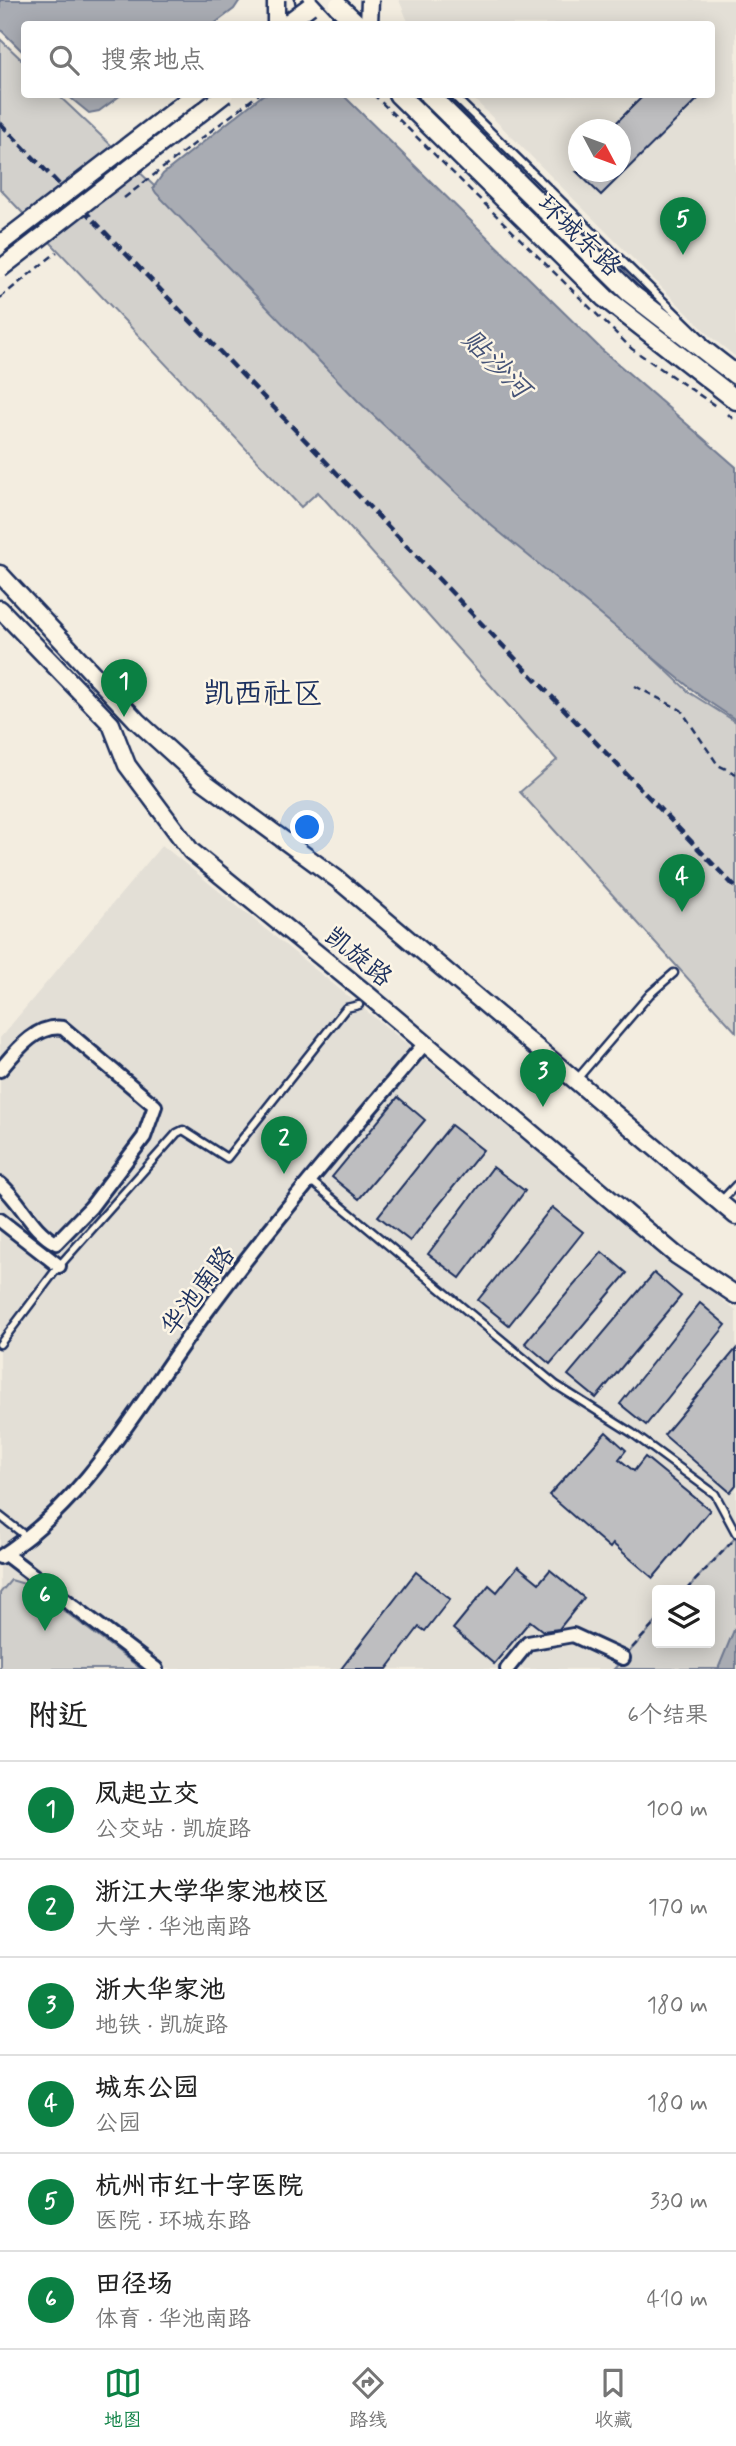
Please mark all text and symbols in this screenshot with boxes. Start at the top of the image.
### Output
search box [21,21,715,98]
icon: search [45,41,83,79]
text: 搜索地点 [101,44,205,78]
north arrow [568,119,631,182]
street label: 环城东路 [529,188,628,285]
pin: 5 [660,197,706,255]
water label: 贴沙河 [452,322,541,410]
pin: 1 [101,659,147,717]
district label: 凯西社区 [203,675,323,714]
your location [290,810,324,844]
pin: 4 [659,854,705,912]
street label: 凯旋路 [317,920,399,995]
pin: 3 [520,1049,566,1107]
pin: 2 [261,1116,307,1174]
street label: 华池南路 [154,1239,243,1343]
pin: 6 [22,1573,68,1631]
map controls [652,1585,715,1648]
button: layers [652,1585,715,1648]
text: 附近 [28,1697,88,1736]
text: 6个结果 [627,1701,708,1731]
text: 凤起立交 [95,1778,199,1812]
text: 1 [46,1795,56,1825]
text: 100 m [646,1795,708,1825]
text: 公交站 · 凯旋路 [95,1815,251,1845]
text: 浙江大学华家池校区 [95,1876,329,1910]
text: 2 [45,1893,57,1923]
text: 170 m [648,1893,708,1923]
text: 大学 · 华池南路 [95,1913,251,1943]
text: 浙大华家池 [95,1974,225,2008]
text: 3 [46,1991,56,2021]
text: 180 m [647,1991,708,2021]
text: 地铁 · 凯旋路 [95,2011,228,2041]
text: 城东公园 [95,2072,199,2106]
text: 4 [44,2089,58,2119]
text: 180 m [647,2089,708,2119]
text: 公园 [95,2109,141,2139]
text: 杭州市红十字医院 [95,2170,303,2204]
text: 5 [44,2187,58,2217]
text: 330 m [650,2187,708,2217]
text: 医院 · 环城东路 [95,2207,251,2237]
text: 田径场 [95,2268,173,2302]
text: 6 [45,2285,57,2315]
text: 410 m [646,2285,708,2315]
text: 体育 · 华池南路 [95,2305,251,2335]
tab: 地图 [104,2364,142,2433]
tab: 路线 [349,2364,387,2433]
tab: 收藏 [594,2364,632,2433]

